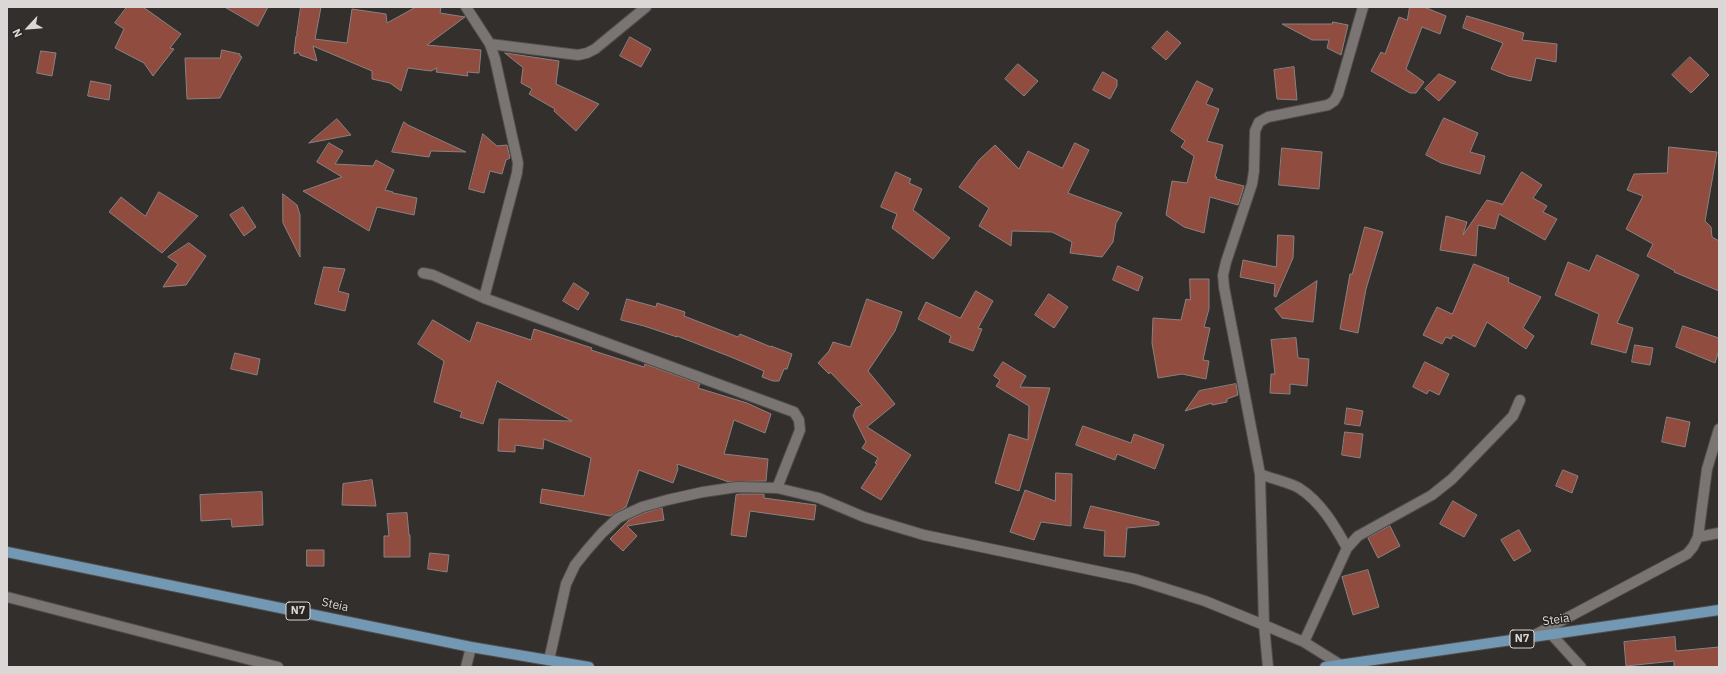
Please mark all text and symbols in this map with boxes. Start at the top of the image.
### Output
north arrow [8,8,48,48]
text: N [9,27,25,40]
street label: Steia [320,595,350,615]
road number: N7 [286,602,310,620]
street label: Steia [1542,611,1570,629]
road number: N7 [1510,630,1534,648]

